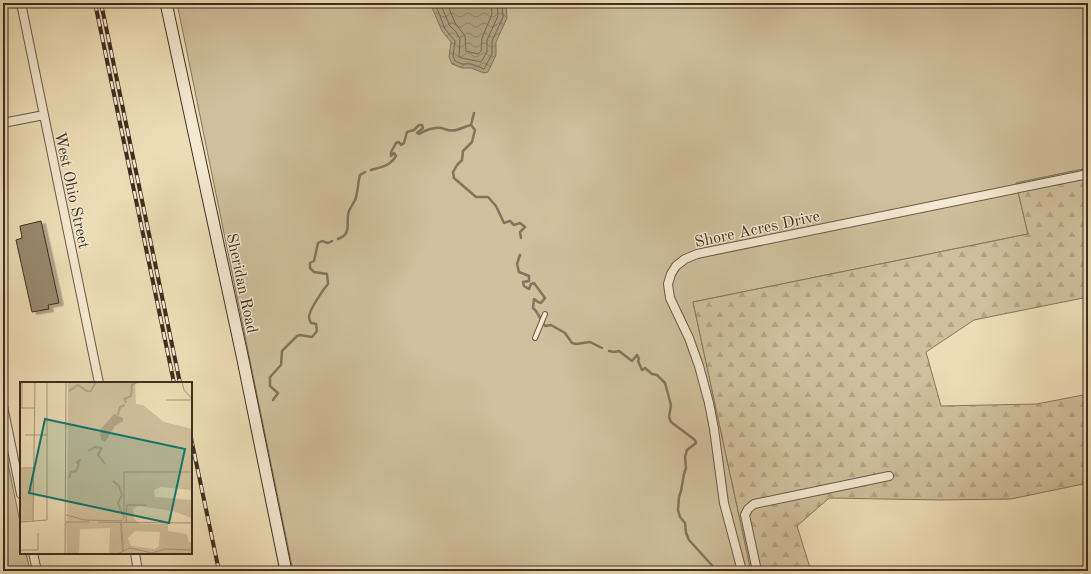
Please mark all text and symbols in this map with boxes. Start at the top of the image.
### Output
street label: West Ohio Street [51,131,91,251]
street label: Shore Acres Drive [693,209,822,251]
street label: Sheridan Road [223,232,259,335]
inset map [20,382,192,554]

